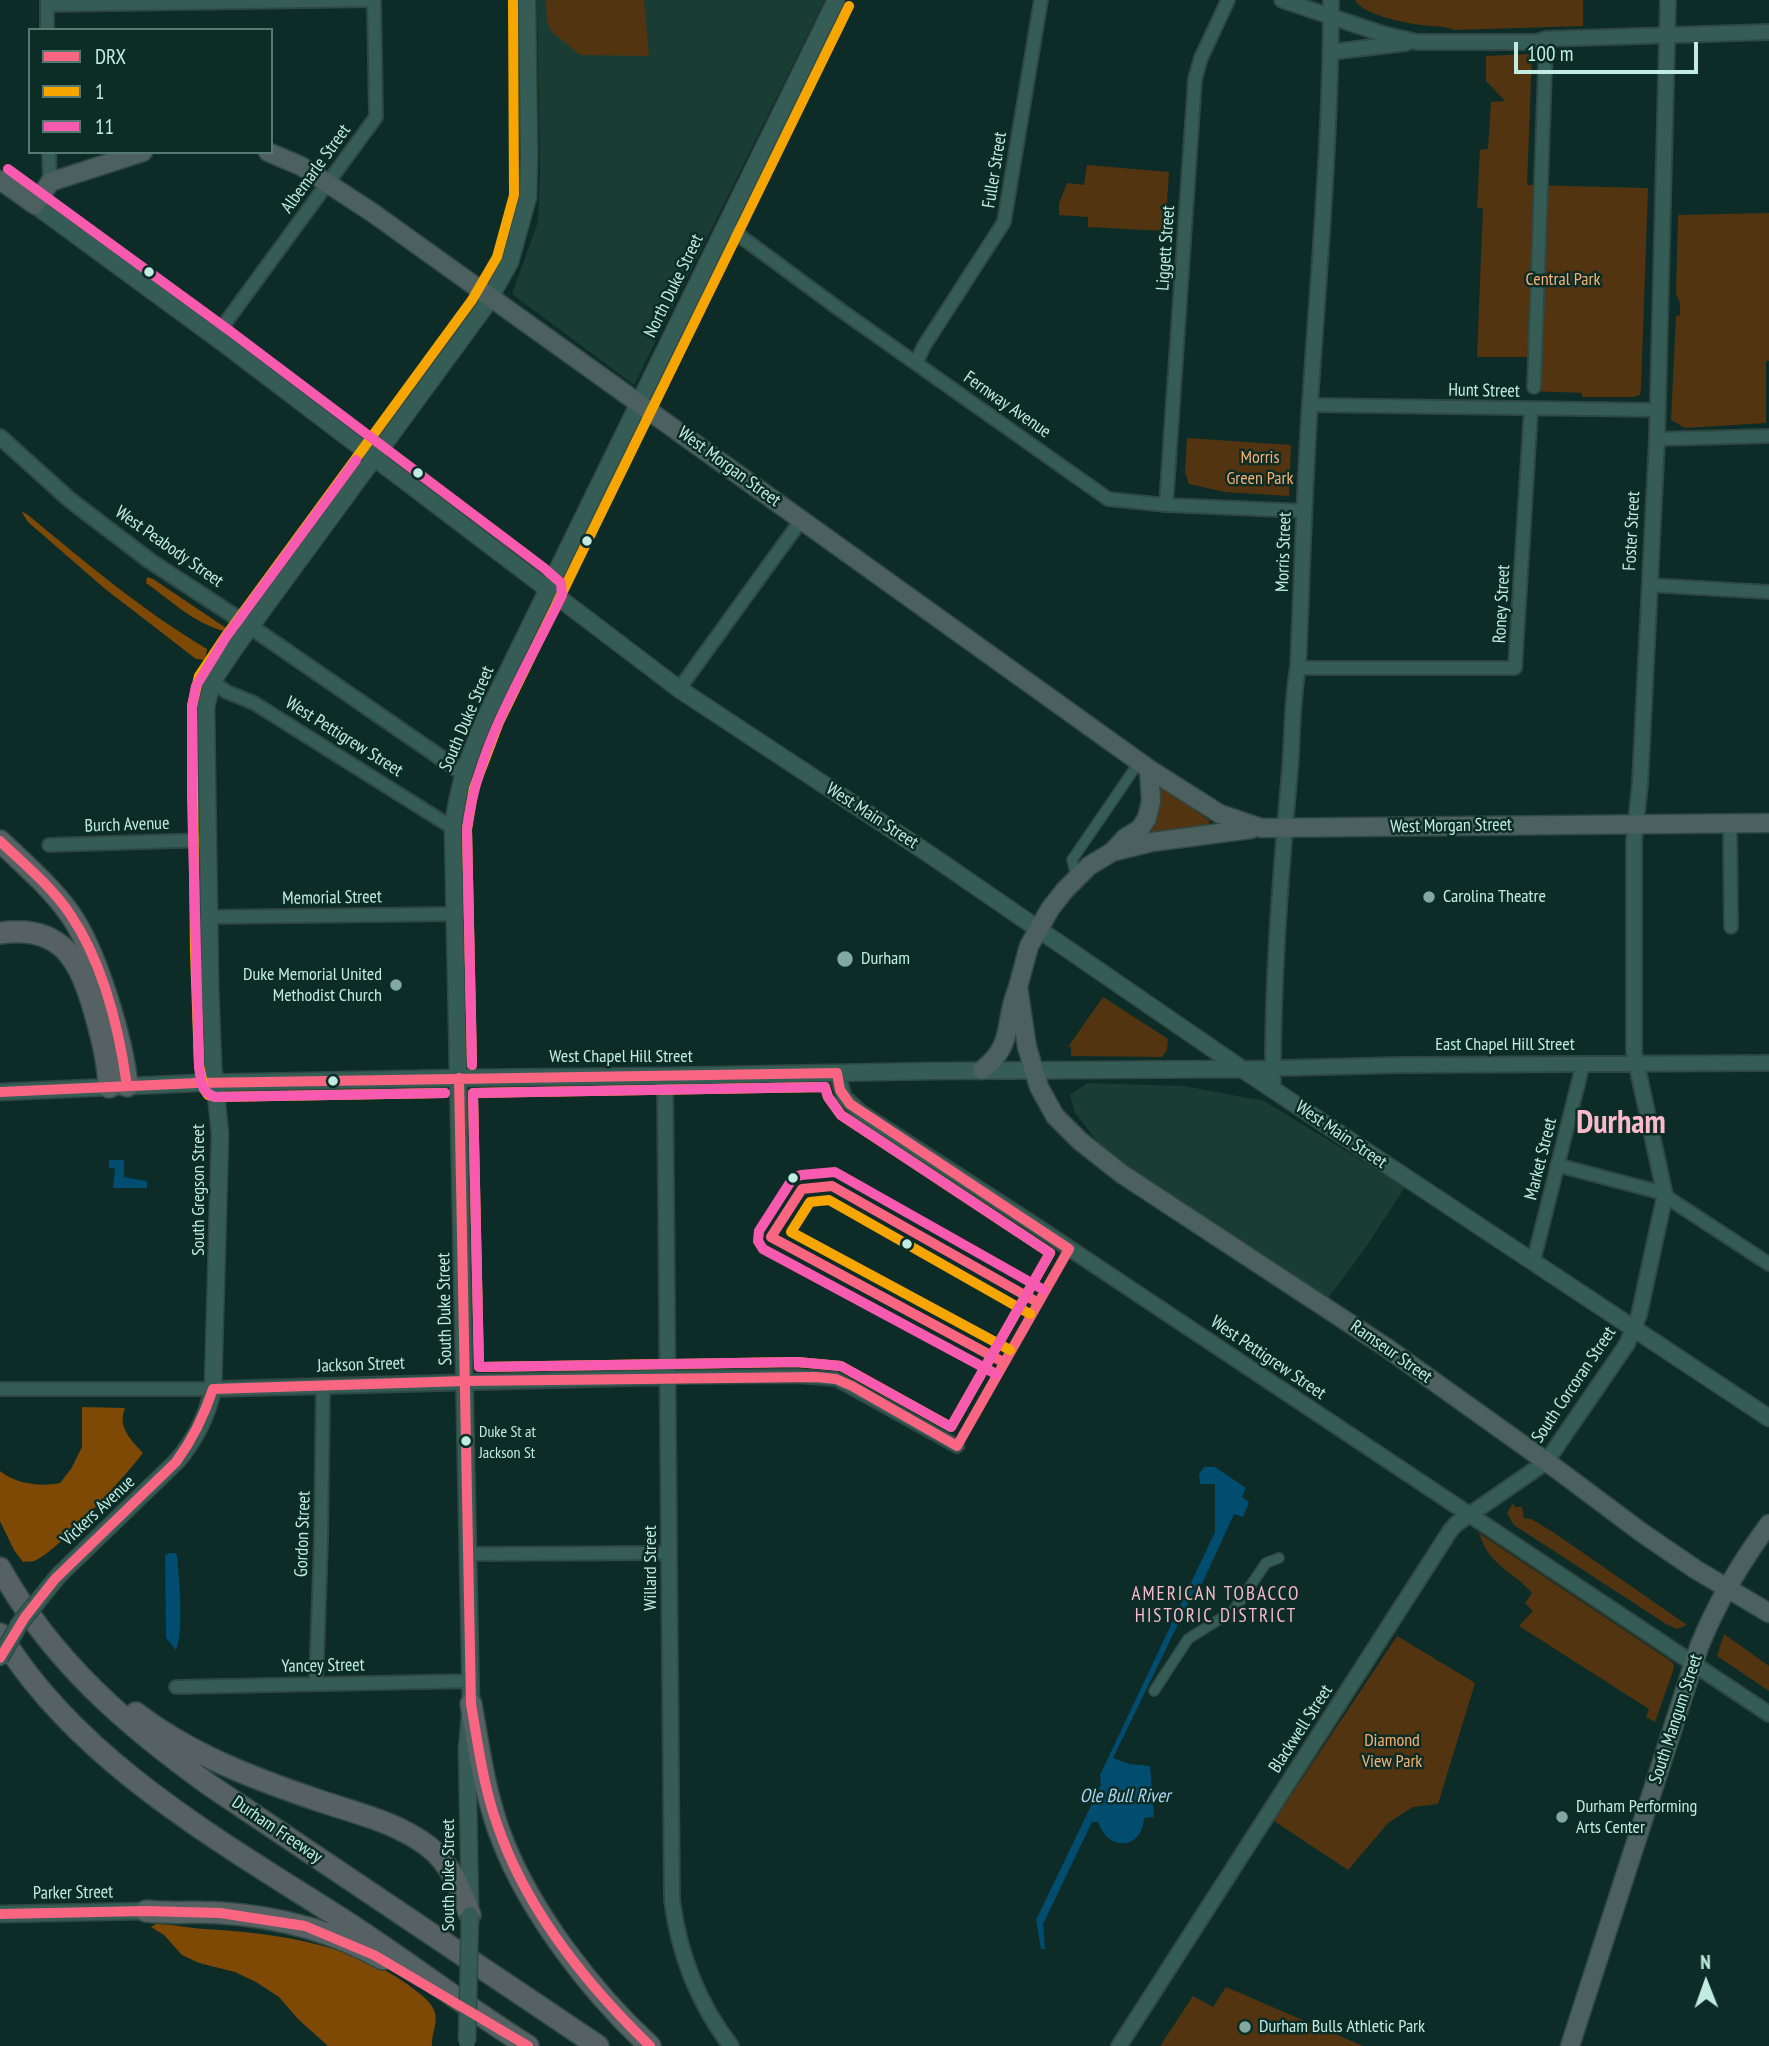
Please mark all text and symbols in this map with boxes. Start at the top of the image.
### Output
legend [28,28,273,154]
scale bar [1517,28,1701,72]
text: 100 m [1527,40,1573,67]
text: DRX [95,43,126,70]
text: 1 [95,78,104,105]
text: 11 [95,113,114,140]
street label: Albemarle Street [277,120,355,218]
street label: Fuller Street [978,130,1012,210]
street label: Liggett Street [1152,205,1180,291]
street label: North Duke Street [640,231,708,341]
unlabelled marker [142,265,156,279]
park label: Central Park [1526,269,1600,291]
street label: Fernway Avenue [959,367,1055,443]
street label: Hunt Street [1448,380,1520,402]
street label: West Morgan Street [673,422,785,512]
park label: Morris Green Park [1227,447,1293,490]
unlabelled marker [411,466,425,480]
street label: Foster Street [1619,491,1645,571]
street label: West Peabody Street [111,502,227,592]
street label: Morris Street [1272,512,1296,592]
unlabelled marker [580,534,594,548]
street label: Roney Street [1489,564,1515,644]
street label: South Duke Street [435,663,499,775]
street label: West Pettigrew Street [281,692,407,782]
street label: West Main Street [822,778,922,854]
street label: Burch Avenue [84,813,170,837]
street label: West Morgan Street [1390,814,1512,838]
street label: Memorial Street [282,886,382,910]
place label: Carolina Theatre [1443,886,1546,908]
marker: Carolina Theatre [1421,889,1437,905]
place label: Durham [861,948,910,970]
marker: Durham [835,949,855,969]
place label: Duke Memorial United Methodist Church [243,964,382,1006]
marker: Duke Memorial United Methodist Church [388,977,404,993]
street label: East Chapel Hill Street [1435,1034,1575,1056]
street label: West Chapel Hill Street [549,1046,693,1068]
unlabelled marker [326,1074,340,1088]
street label: West Main Street [1291,1097,1391,1173]
district label: Durham [1576,1105,1666,1143]
street label: Market Street [1520,1116,1562,1202]
street label: South Gregson Street [188,1124,210,1256]
unlabelled marker [786,1171,800,1185]
unlabelled marker [900,1237,914,1251]
street label: South Duke Street [433,1253,457,1365]
street label: West Pettigrew Street [1206,1312,1330,1404]
street label: Ramseur Street [1346,1316,1436,1388]
street label: South Corcoran Street [1527,1323,1621,1447]
street label: Jackson Street [317,1353,405,1377]
place label: Duke St at Jackson St [479,1422,536,1460]
marker: Duke St at Jackson St [459,1434,473,1448]
street label: Vickers Avenue [57,1471,139,1551]
street label: Gordon Street [291,1491,315,1577]
street label: Willard Street [640,1525,662,1611]
district label: AMERICAN TOBACCO HISTORIC DISTRICT [1133,1584,1299,1628]
street label: South Mangum Street [1645,1652,1707,1786]
street label: Yancey Street [281,1654,365,1678]
street label: Blackwell Street [1265,1681,1337,1777]
park label: Diamond View Park [1362,1730,1422,1772]
water label: Ole Bull River [1080,1786,1170,1808]
street label: Durham Freeway [228,1792,326,1868]
place label: Durham Performing Arts Center [1576,1796,1697,1839]
marker: Durham Performing Arts Center [1554,1809,1570,1825]
street label: South Duke Street [438,1819,460,1931]
street label: Parker Street [33,1882,113,1904]
north arrow [1671,1948,1741,2018]
text: N [1700,1950,1711,1974]
place label: Durham Bulls Athletic Park [1259,2016,1425,2038]
marker: Durham Bulls Athletic Park [1237,2019,1253,2035]

